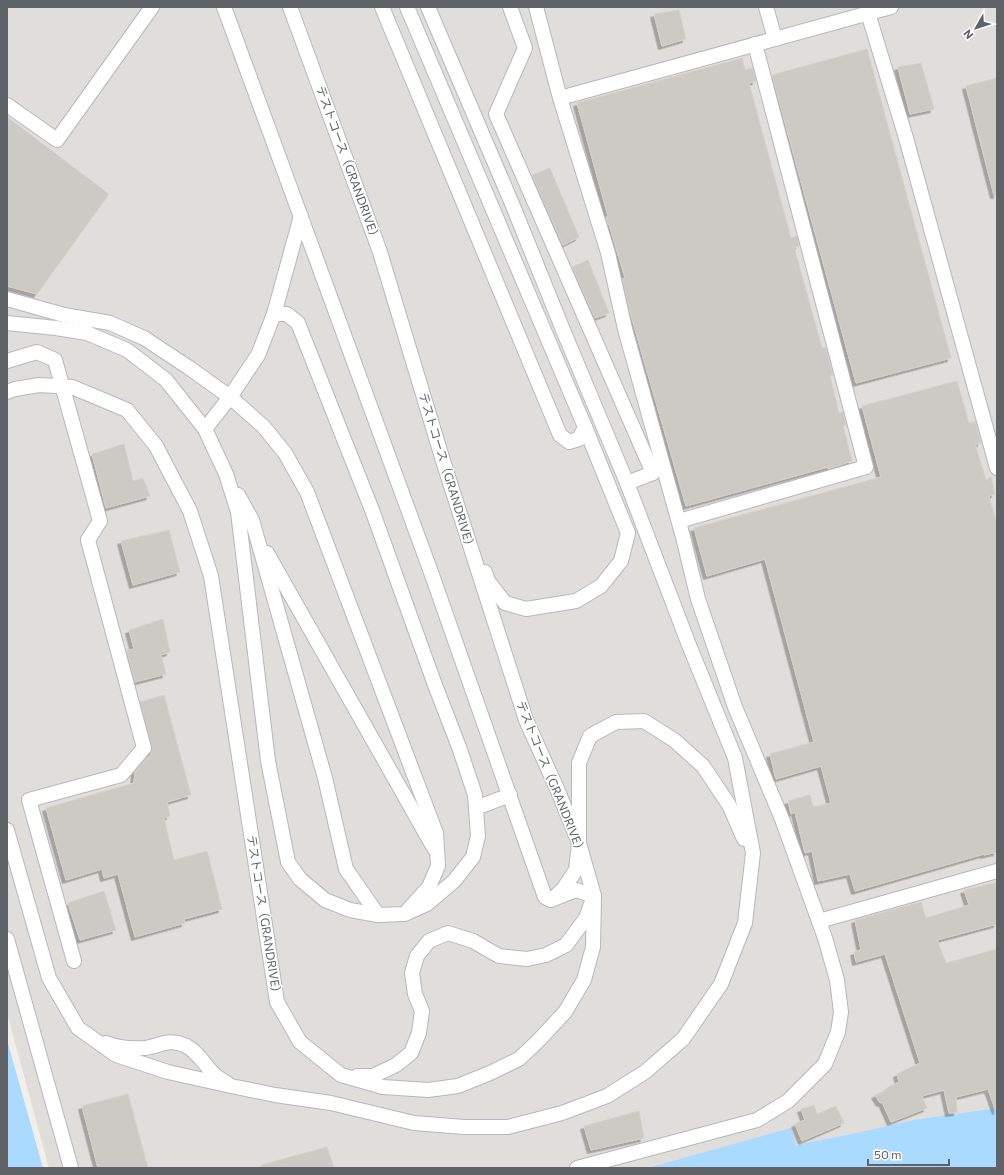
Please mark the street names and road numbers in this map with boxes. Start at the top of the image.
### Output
street label: テストコース（GRANDRIVE） [314,84,384,244]
street label: テストコース（GRANDRIVE） [417,391,479,553]
street label: テストコース（GRANDRIVE） [514,698,589,857]
street label: テストコース（GRANDRIVE） [245,834,285,1000]

